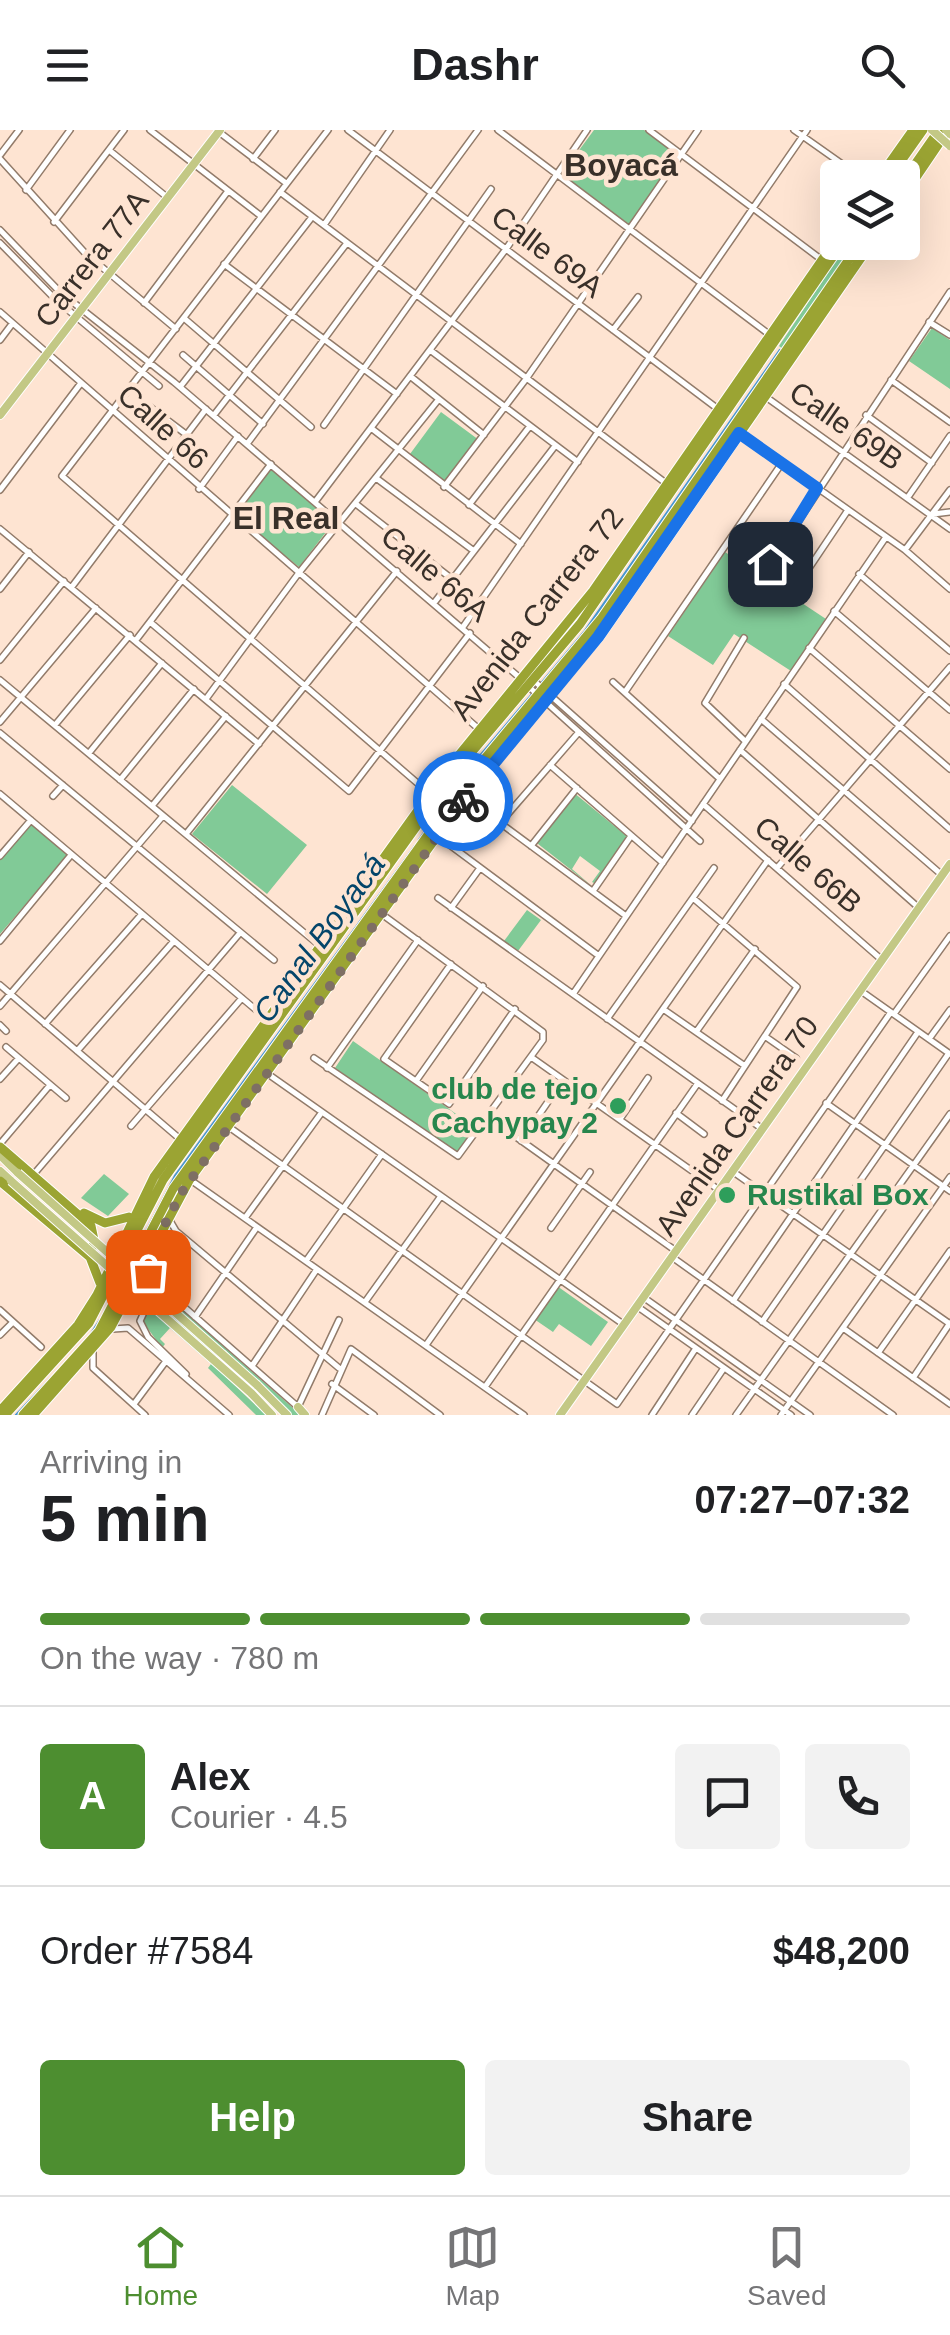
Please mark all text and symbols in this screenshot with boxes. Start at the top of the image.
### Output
icon: menu [40,38,95,93]
icon: search [855,38,910,93]
text: Dashr [411,39,539,90]
district label: Boyacá [564,147,678,183]
map controls [820,160,920,260]
button: layers [820,160,920,260]
street label: Carrera 77A [28,184,155,333]
street label: Calle 69A [485,199,609,304]
street label: Calle 69B [784,375,909,476]
street label: Calle 66 [111,378,215,476]
district label: El Real [233,500,339,536]
street label: Avenida Carrera 72 [444,501,630,726]
street label: Calle 66A [375,519,496,628]
pin [728,522,813,607]
icon: home [743,537,798,592]
courier [413,751,513,851]
icon: bike [436,774,491,829]
street label: Calle 66B [748,810,868,920]
water label: Canal Boyacá [246,847,392,1029]
street label: Avenida Carrera 70 [649,1010,825,1242]
place label: club de tejo Cachypay 2 [431,1072,598,1139]
marker: club de tejo Cachypay 2 [607,1095,629,1117]
place label: Rustikal Box [747,1178,929,1211]
marker: Rustikal Box [716,1184,738,1206]
pin [106,1230,191,1315]
icon: bag [121,1245,176,1300]
text: Arriving in [40,1444,182,1480]
text: 07:27–07:32 [694,1479,910,1521]
text: 5 min [40,1482,210,1555]
text: On the way · 780 m [40,1640,319,1676]
button: chat [675,1744,780,1849]
button: phone [805,1744,910,1849]
text: Alex [170,1756,250,1798]
text: A [79,1775,106,1817]
text: Courier · 4.5 [170,1799,348,1835]
text: Order #7584 [40,1930,253,1972]
text: $48,200 [773,1930,910,1972]
button: Help [40,2060,465,2175]
button: Share [485,2060,910,2175]
tab: Home [123,2220,198,2312]
tab: Map [445,2220,500,2312]
tab: Saved [747,2220,826,2312]

